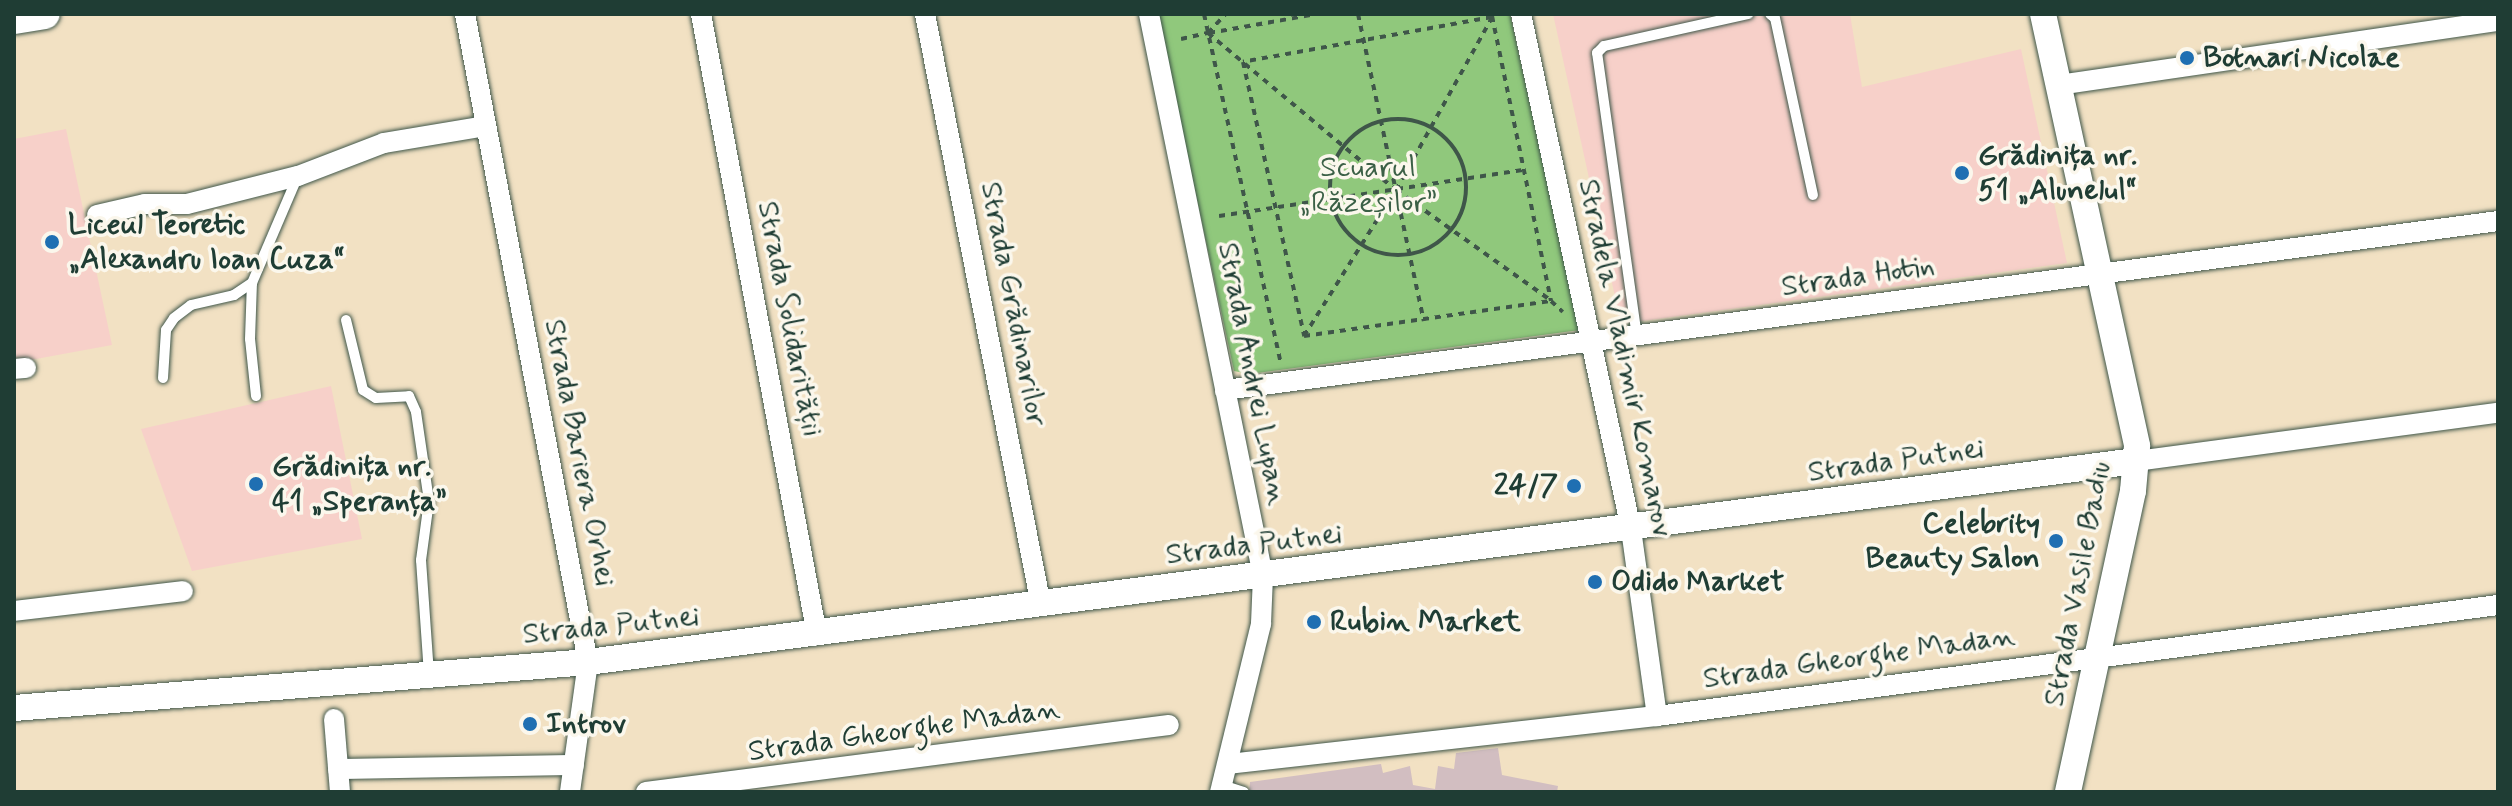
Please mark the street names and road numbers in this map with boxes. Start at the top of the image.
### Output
street label: Strada Grădinarilor [972,180,1054,428]
street label: Stradela Vladimir Komarov [1571,183,1679,533]
street label: Strada Solidarității [748,197,830,441]
street label: Strada Andrei Lupan [1209,240,1295,508]
street label: Strada Hotin [1777,248,1939,306]
street label: Strada Bariera Orhei [536,318,622,588]
street label: Strada Putnei [1804,431,1988,491]
street label: Strada Vasile Badiu [2037,458,2119,710]
street label: Strada Putnei [1162,516,1346,574]
street label: Strada Putnei [519,599,703,653]
street label: Strada Gheorghe Madan [1700,618,2018,698]
street label: Strada Gheorghe Madan [745,691,1063,771]

